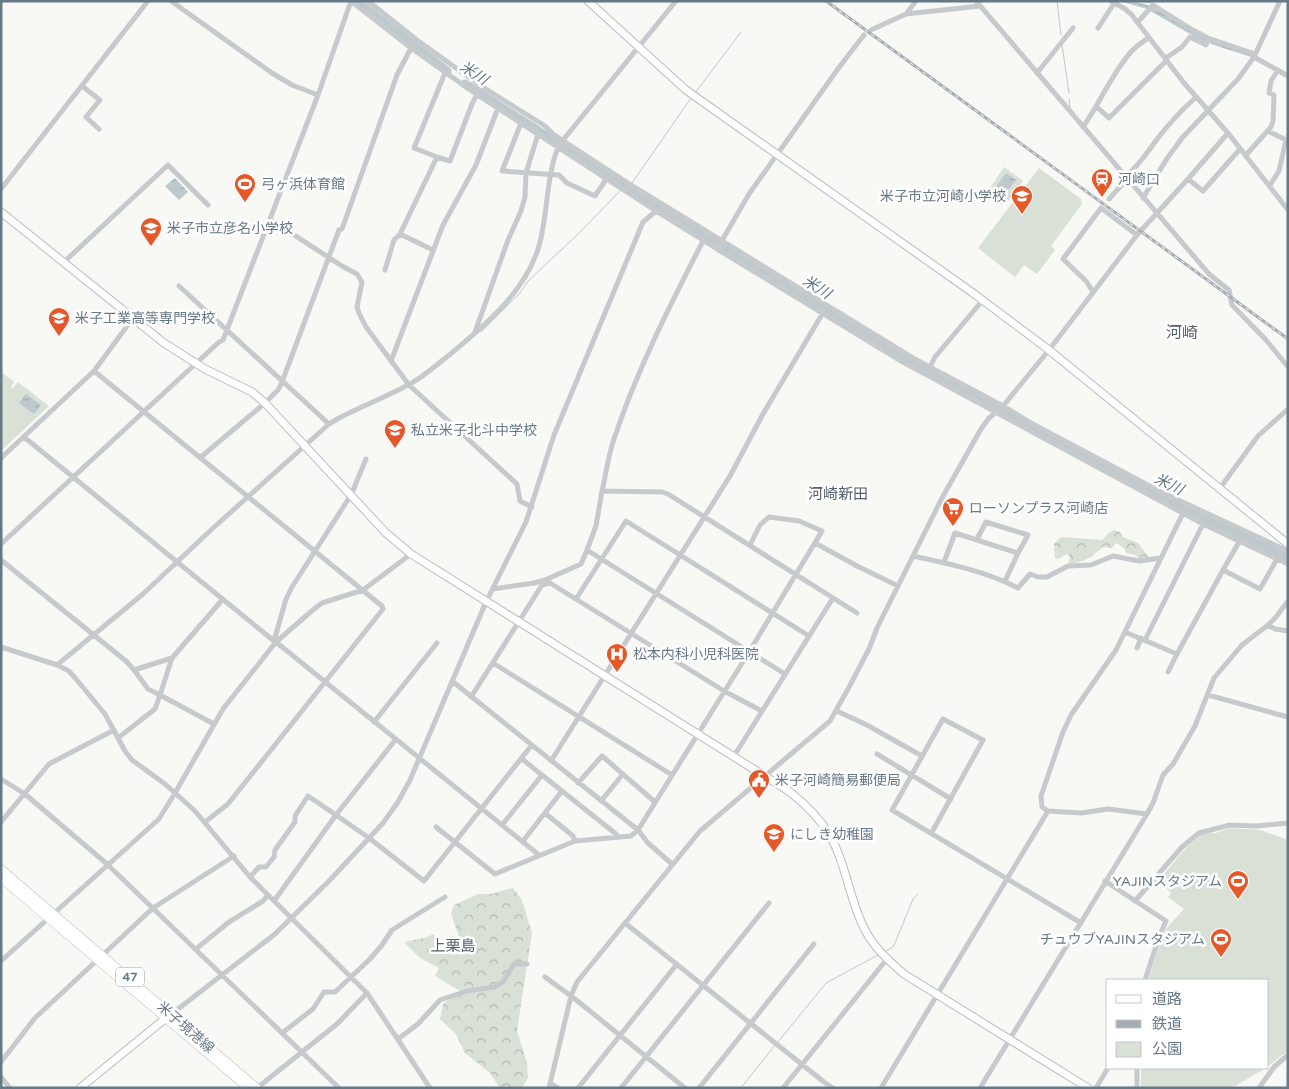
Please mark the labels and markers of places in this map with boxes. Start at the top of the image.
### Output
station icon: 河崎口 [1090,167,1114,198]
place label: 河崎口 [1118,171,1160,188]
sports icon: 弓ヶ浜体育館 [233,172,257,203]
place label: 弓ヶ浜体育館 [261,176,345,193]
school or university icon: 米子市立河崎小学校 [1010,184,1034,215]
place label: 米子市立河崎小学校 [880,188,1006,205]
school or university icon: 米子市立彦名小学校 [139,216,163,247]
place label: 米子市立彦名小学校 [167,220,293,237]
school or university icon: 米子工業高等専門学校 [47,306,71,337]
place label: 米子工業高等専門学校 [75,310,215,327]
school or university icon: 私立米子北斗中学校 [383,418,407,449]
place label: 私立米子北斗中学校 [411,422,537,439]
supermarket icon: ローソンプラス河崎店 [941,496,965,527]
place label: ローソンプラス河崎店 [969,500,1108,517]
hospital icon: 松本内科小児科医院 [605,642,629,673]
place label: 松本内科小児科医院 [633,646,759,663]
public building icon: 米子河崎簡易郵便局 [747,768,771,799]
place label: 米子河崎簡易郵便局 [775,772,901,789]
school or university icon: にしき幼稚園 [762,822,786,853]
place label: にしき幼稚園 [790,826,874,843]
sports icon: YAJINスタジアム [1226,869,1250,900]
place label: YAJINスタジアム [1113,873,1222,890]
sports icon: チュウブYAJINスタジアム [1209,927,1233,958]
place label: チュウブYAJINスタジアム [1040,931,1205,948]

